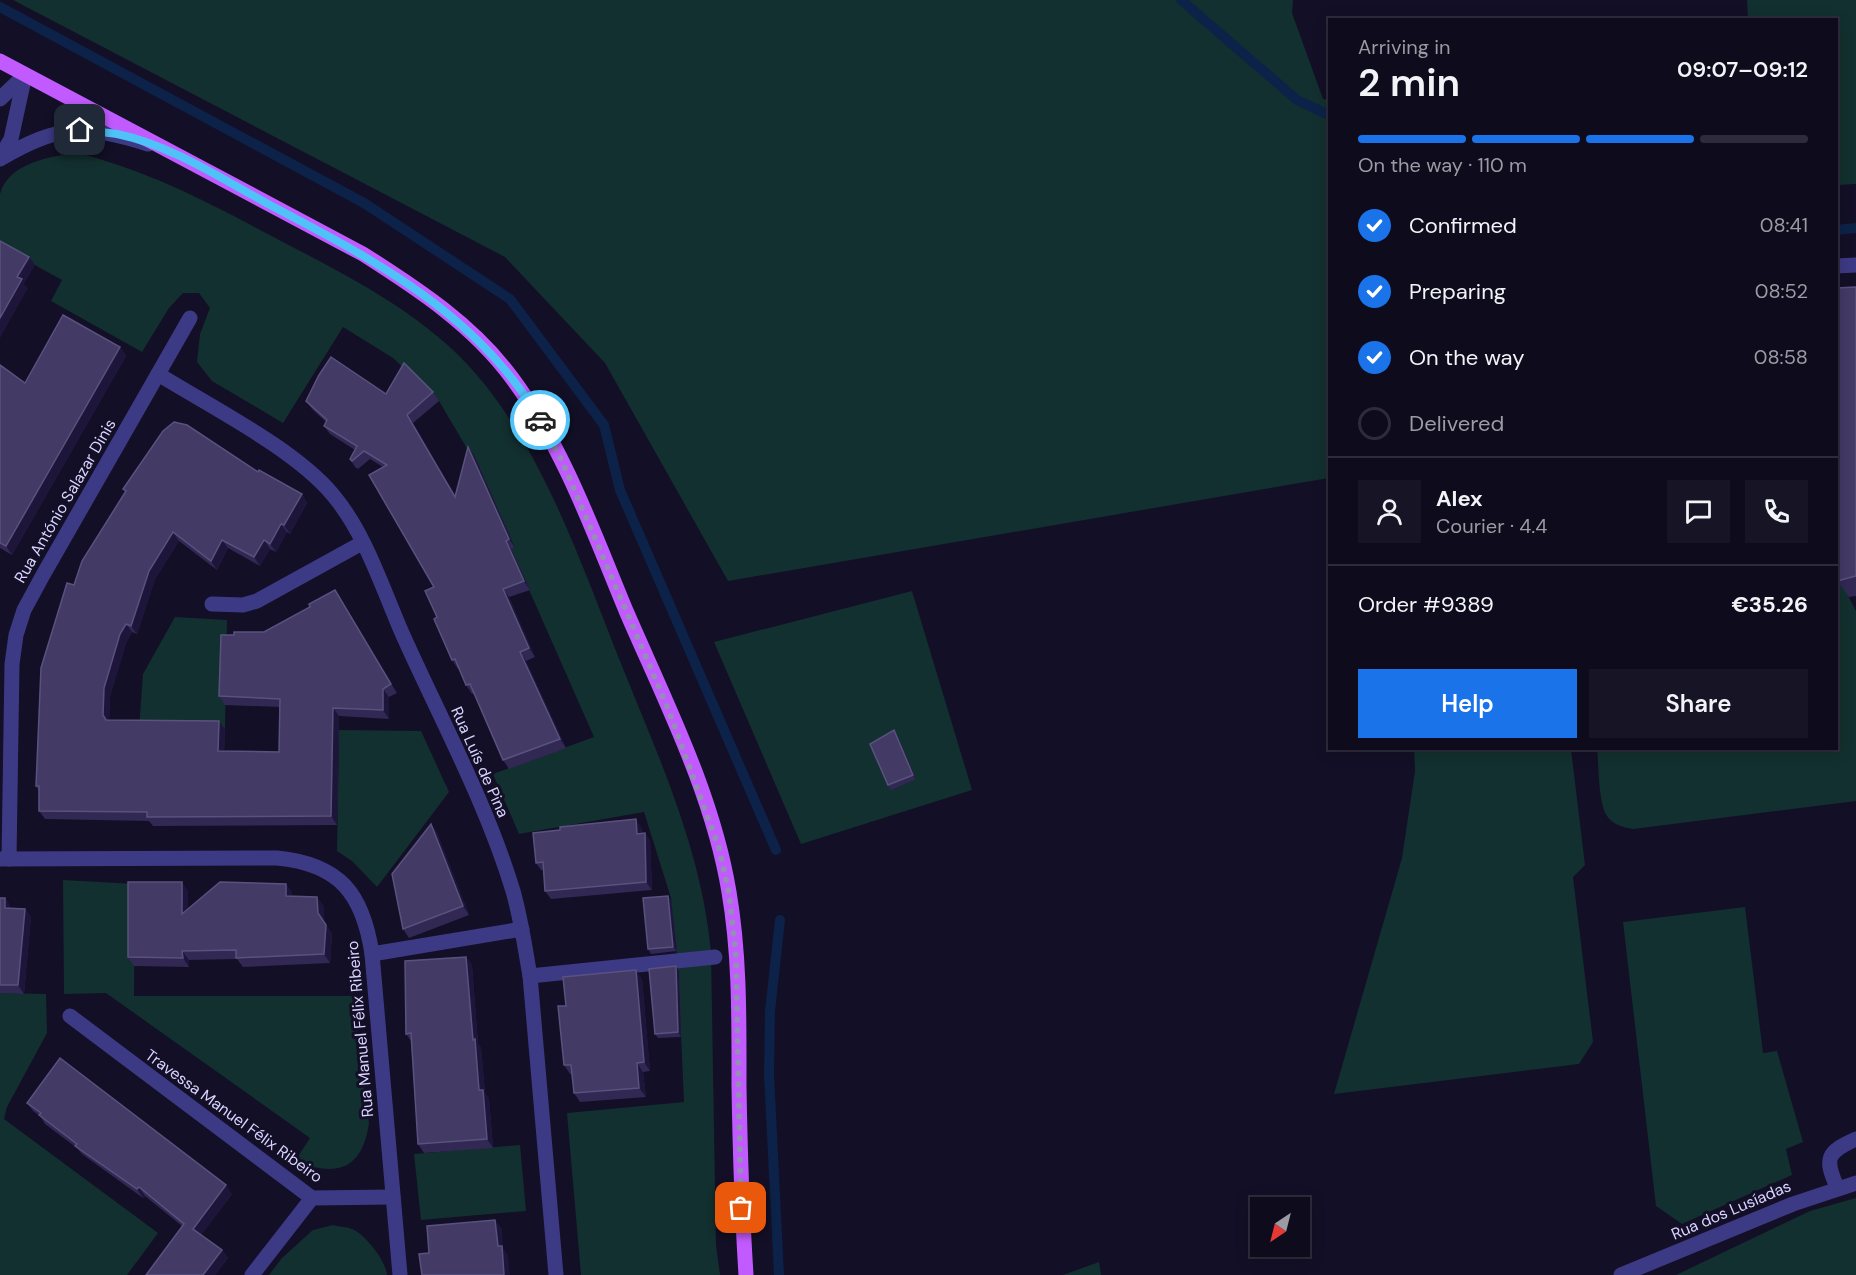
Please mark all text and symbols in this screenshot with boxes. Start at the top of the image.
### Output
text: Arriving in [1358,34,1450,60]
text: 09:07–09:12 [1677,55,1808,84]
text: 2 min [1358,57,1460,108]
pin [54,104,105,155]
icon: home [63,113,96,146]
text: On the way · 110 m [1358,152,1527,178]
icon: check [1358,209,1391,242]
text: Confirmed [1409,211,1517,240]
text: 08:41 [1760,212,1808,238]
icon: check [1358,275,1391,308]
text: Preparing [1409,277,1506,306]
text: 08:52 [1755,278,1808,304]
icon: check [1358,341,1391,374]
text: On the way [1409,343,1524,372]
text: 08:58 [1754,344,1808,370]
courier [510,390,570,450]
icon: car [524,404,557,437]
text: Delivered [1409,409,1504,438]
street label: Rua António Salazar Dinis [9,415,121,587]
button: person [1358,480,1421,543]
button: chat [1667,480,1730,543]
button: phone [1745,480,1808,543]
text: Alex [1436,484,1483,513]
text: Courier · 4.4 [1436,513,1547,539]
text: Order #9389 [1358,590,1494,619]
text: €35.26 [1731,590,1808,619]
button: Help [1358,669,1577,738]
button: Share [1589,669,1808,738]
street label: Rua Luís de Pina [446,703,514,821]
street label: Rua Manuel Félix Ribeiro [342,940,378,1118]
street label: Travessa Manuel Félix Ribeiro [141,1045,327,1187]
street label: Rua dos Lusíadas [1668,1175,1794,1245]
pin [715,1182,766,1233]
icon: bag [724,1191,757,1224]
north arrow [1250,1197,1310,1257]
map controls [1250,1197,1310,1257]

